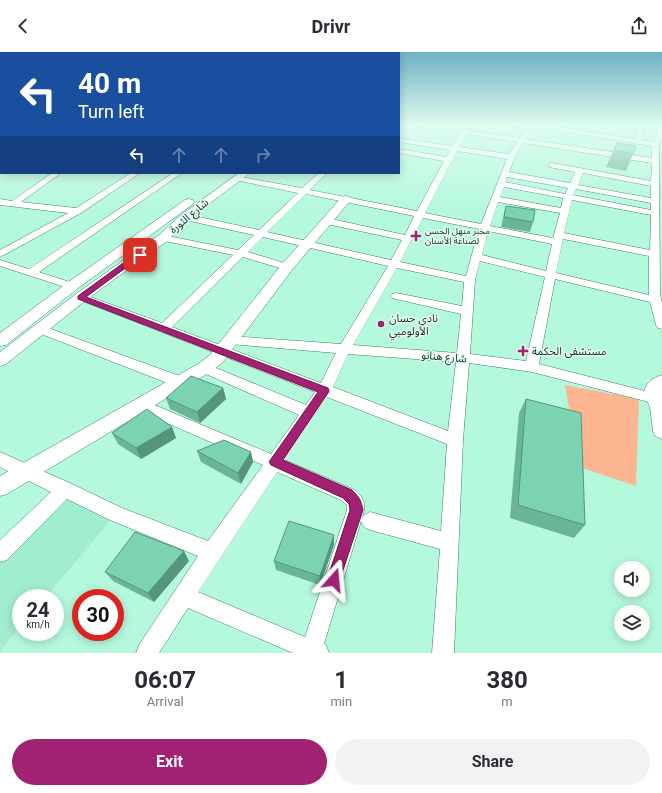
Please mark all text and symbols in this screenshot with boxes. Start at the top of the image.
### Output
icon: back [12,15,34,37]
icon: share [628,15,650,37]
text: Drivr [312,16,350,37]
text: 40 m [78,67,141,100]
icon: left [12,68,64,120]
text: Turn left [78,101,144,122]
icon: left [126,144,148,166]
icon: ahead [168,144,190,166]
icon: ahead [210,144,232,166]
icon: right [252,144,274,166]
street label: شارع الثورة [167,196,212,237]
place label: مخبر منهل الحسن لصناعة الأسنان [425,226,490,246]
marker: مخبر منهل الحسن لصناعة الأسنان [410,230,422,242]
pin [123,238,157,272]
icon: arrive [129,244,151,266]
place label: نادي حسان الأولومبي [389,312,438,340]
marker: نادي حسان الأولومبي [376,319,386,329]
marker: مستشفى الحكمة [517,345,529,357]
place label: مستشفى الحكمة [532,345,607,358]
street label: شارع هنانو [421,349,468,366]
position arrow [313,559,355,601]
map controls [614,561,650,641]
button: sound [614,561,650,597]
speed limit sign: 30 [72,589,124,641]
text: 24 [27,598,49,622]
button: layers [614,605,650,641]
text: km/h [26,619,50,630]
text: 06:07 [134,666,196,694]
text: 1 [334,666,348,694]
text: 380 [486,666,528,694]
text: Arrival [147,694,184,709]
text: min [330,694,352,709]
text: m [501,694,513,709]
button: Exit [12,739,327,785]
button: Share [335,739,650,785]

